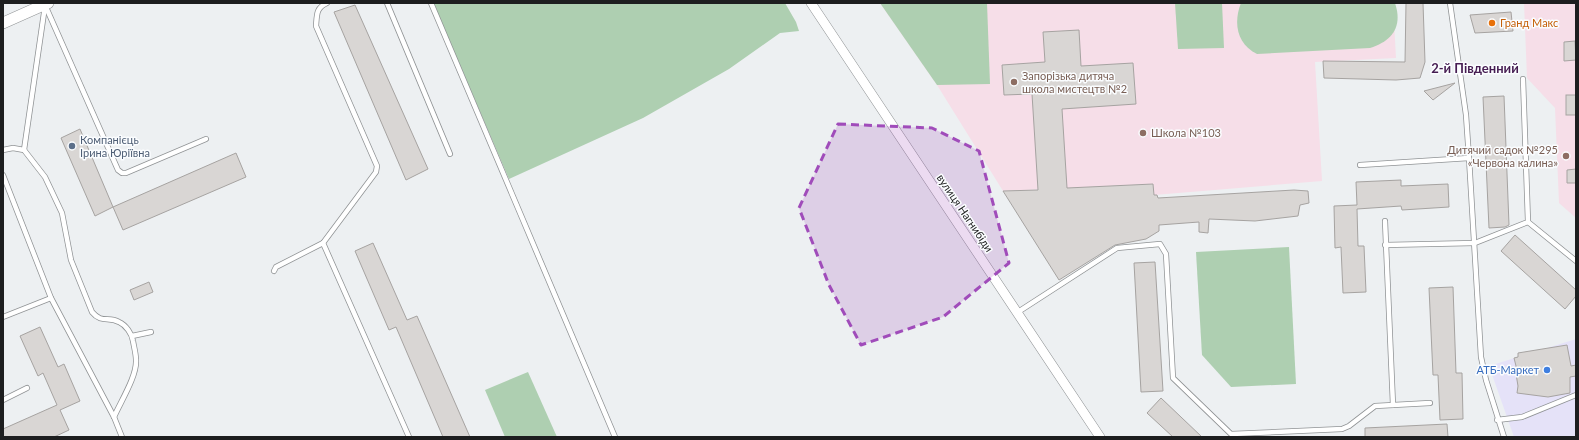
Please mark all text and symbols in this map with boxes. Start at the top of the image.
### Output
place label: Гранд Макс [1500,16,1558,29]
marker: Гранд Макс [1487,18,1497,28]
district label: 2-й Південний [1431,60,1519,76]
place label: Запорізька дитяча школа мистецтв №2 [1022,69,1127,95]
marker: Запорізька дитяча школа мистецтв №2 [1009,77,1019,87]
place label: Школа №103 [1151,126,1221,139]
marker: Школа №103 [1138,128,1148,138]
place label: Компанієць Ірина Юріївна [80,133,150,159]
marker: Компанієць Ірина Юріївна [67,141,77,151]
place label: Дитячий садок №295 «Червона калина» [1447,143,1558,169]
marker: Дитячий садок №295 «Червона калина» [1561,151,1571,161]
street label: вулиця Нагнибіди [935,171,996,254]
place label: АТБ-Маркет [1476,363,1539,376]
marker: АТБ-Маркет [1542,365,1552,375]

